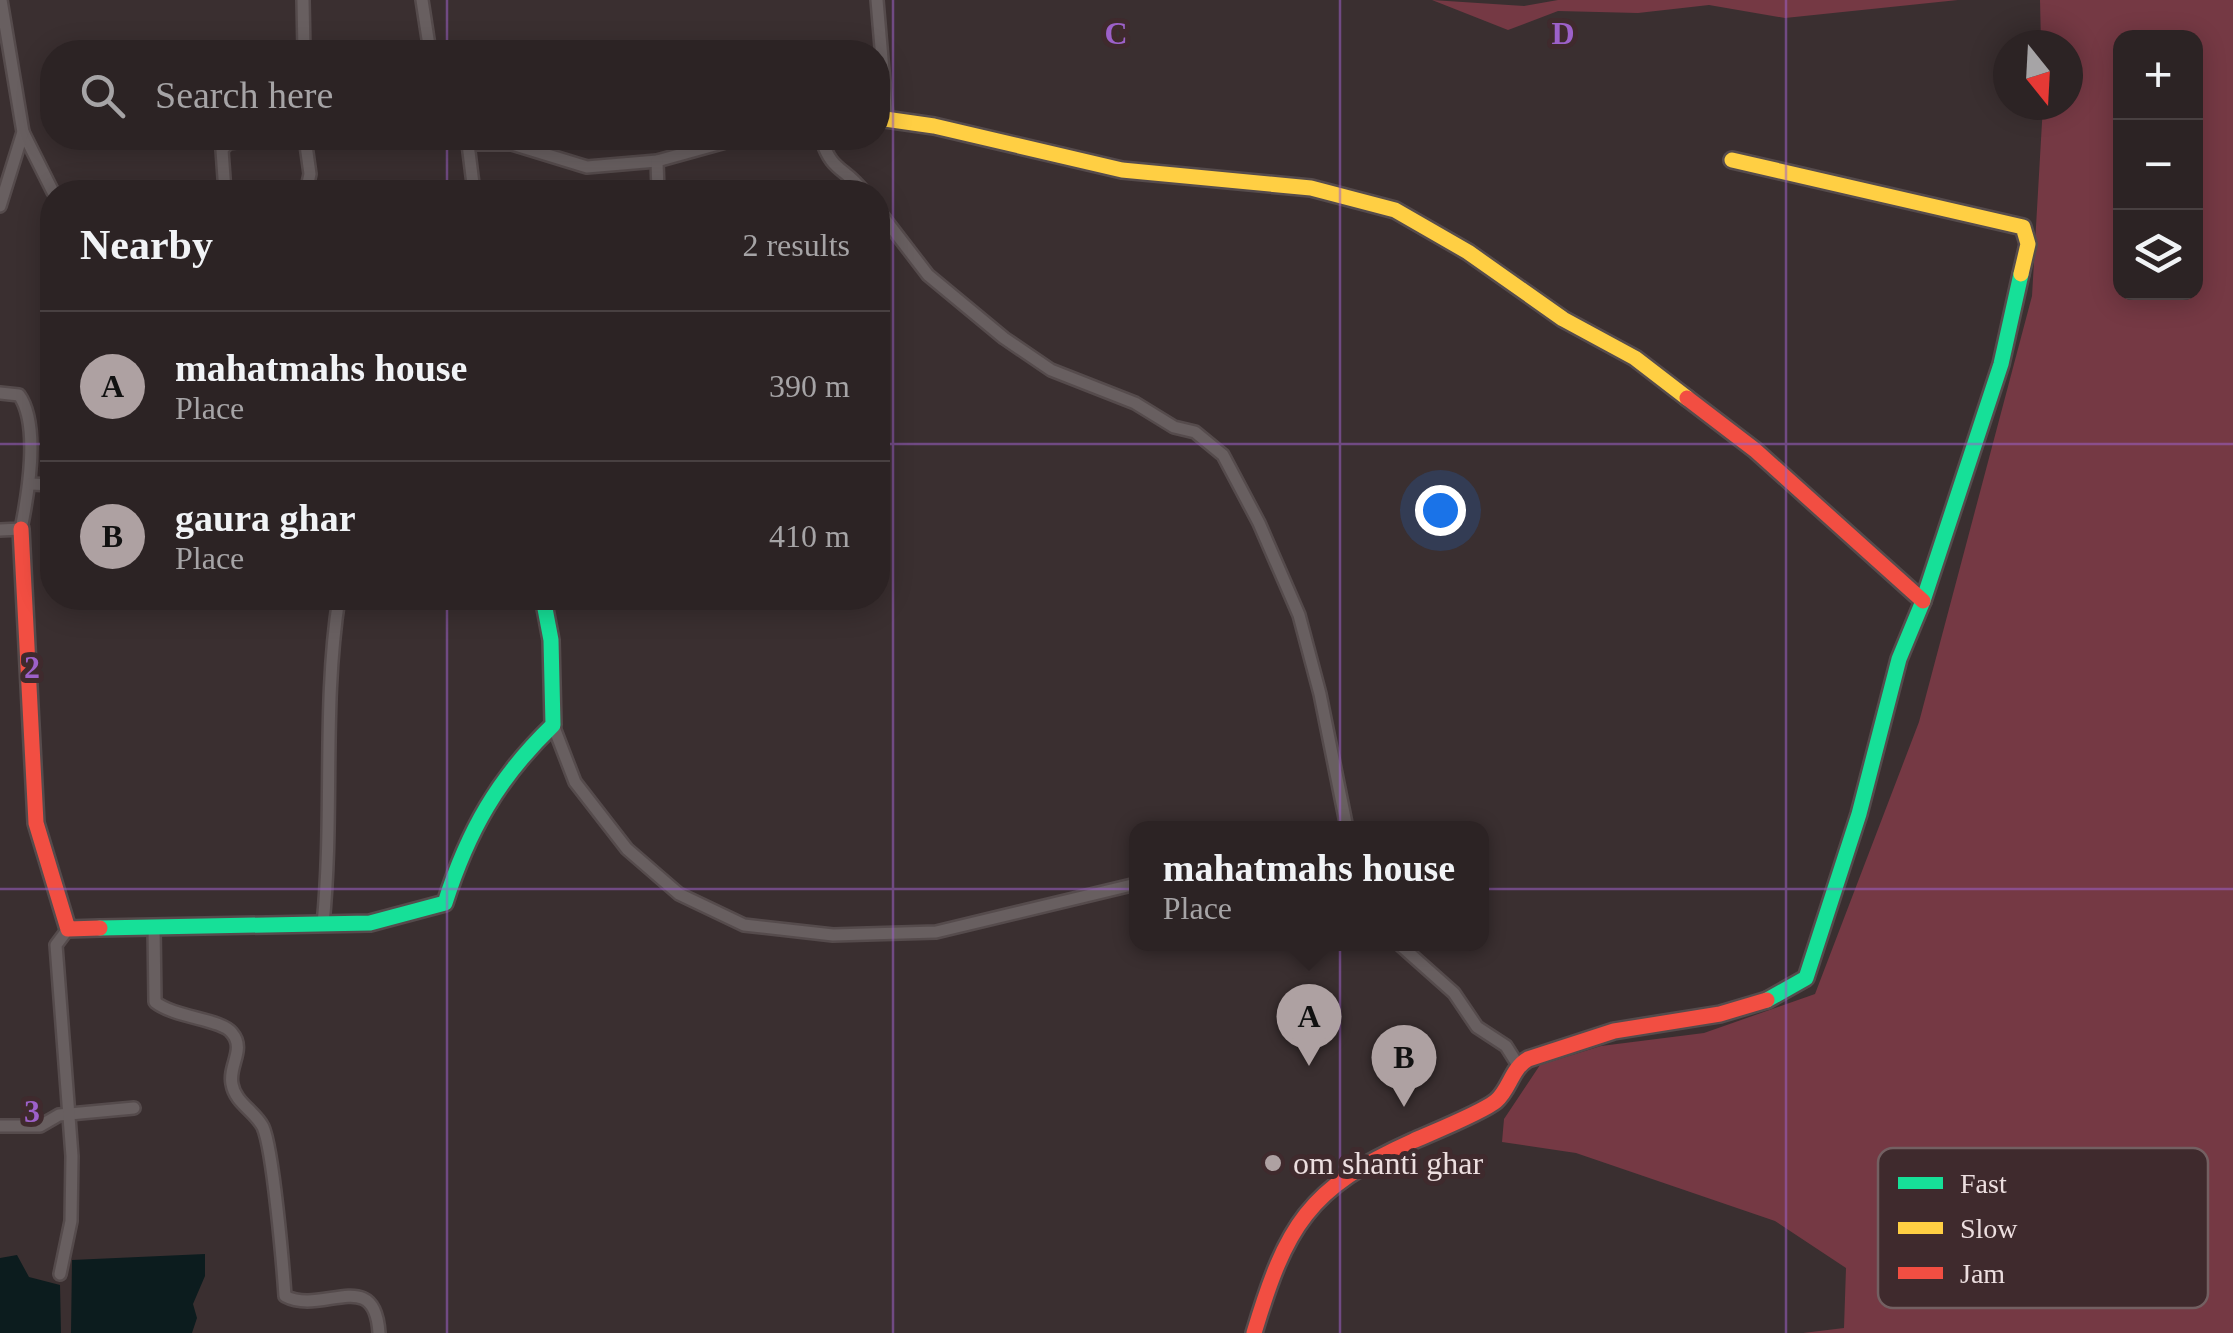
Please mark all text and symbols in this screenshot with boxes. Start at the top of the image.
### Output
text: C [1104,15,1128,51]
text: D [1551,15,1575,51]
north arrow [1993,30,2083,120]
map controls [2113,30,2203,300]
button: + [2113,30,2203,120]
search box [40,40,890,150]
icon: search [75,68,130,123]
text: Search here [155,74,333,116]
button: − [2113,120,2203,210]
button: layers [2113,210,2203,300]
text: Nearby [80,222,213,268]
text: 2 results [742,227,850,263]
text: mahatmahs house [175,347,467,389]
text: A [101,368,124,404]
text: 390 m [769,368,850,404]
text: Place [175,390,244,426]
your location [1415,485,1466,536]
text: gaura ghar [175,497,356,539]
text: B [102,518,123,554]
text: 410 m [769,518,850,554]
text: Place [175,540,244,576]
text: 2 [24,649,40,685]
popup [1129,821,1489,951]
text: mahatmahs house [1163,847,1455,889]
text: Place [1163,890,1232,926]
pin: A [1276,984,1342,1066]
pin: B [1372,1024,1436,1107]
text: 3 [24,1093,40,1129]
place label: om shanti ghar [1293,1145,1484,1181]
legend [1878,1148,2208,1308]
marker: om shanti ghar [1262,1152,1284,1174]
text: Fast [1960,1168,2007,1199]
text: Slow [1960,1213,2018,1244]
text: Jam [1960,1258,2005,1289]

